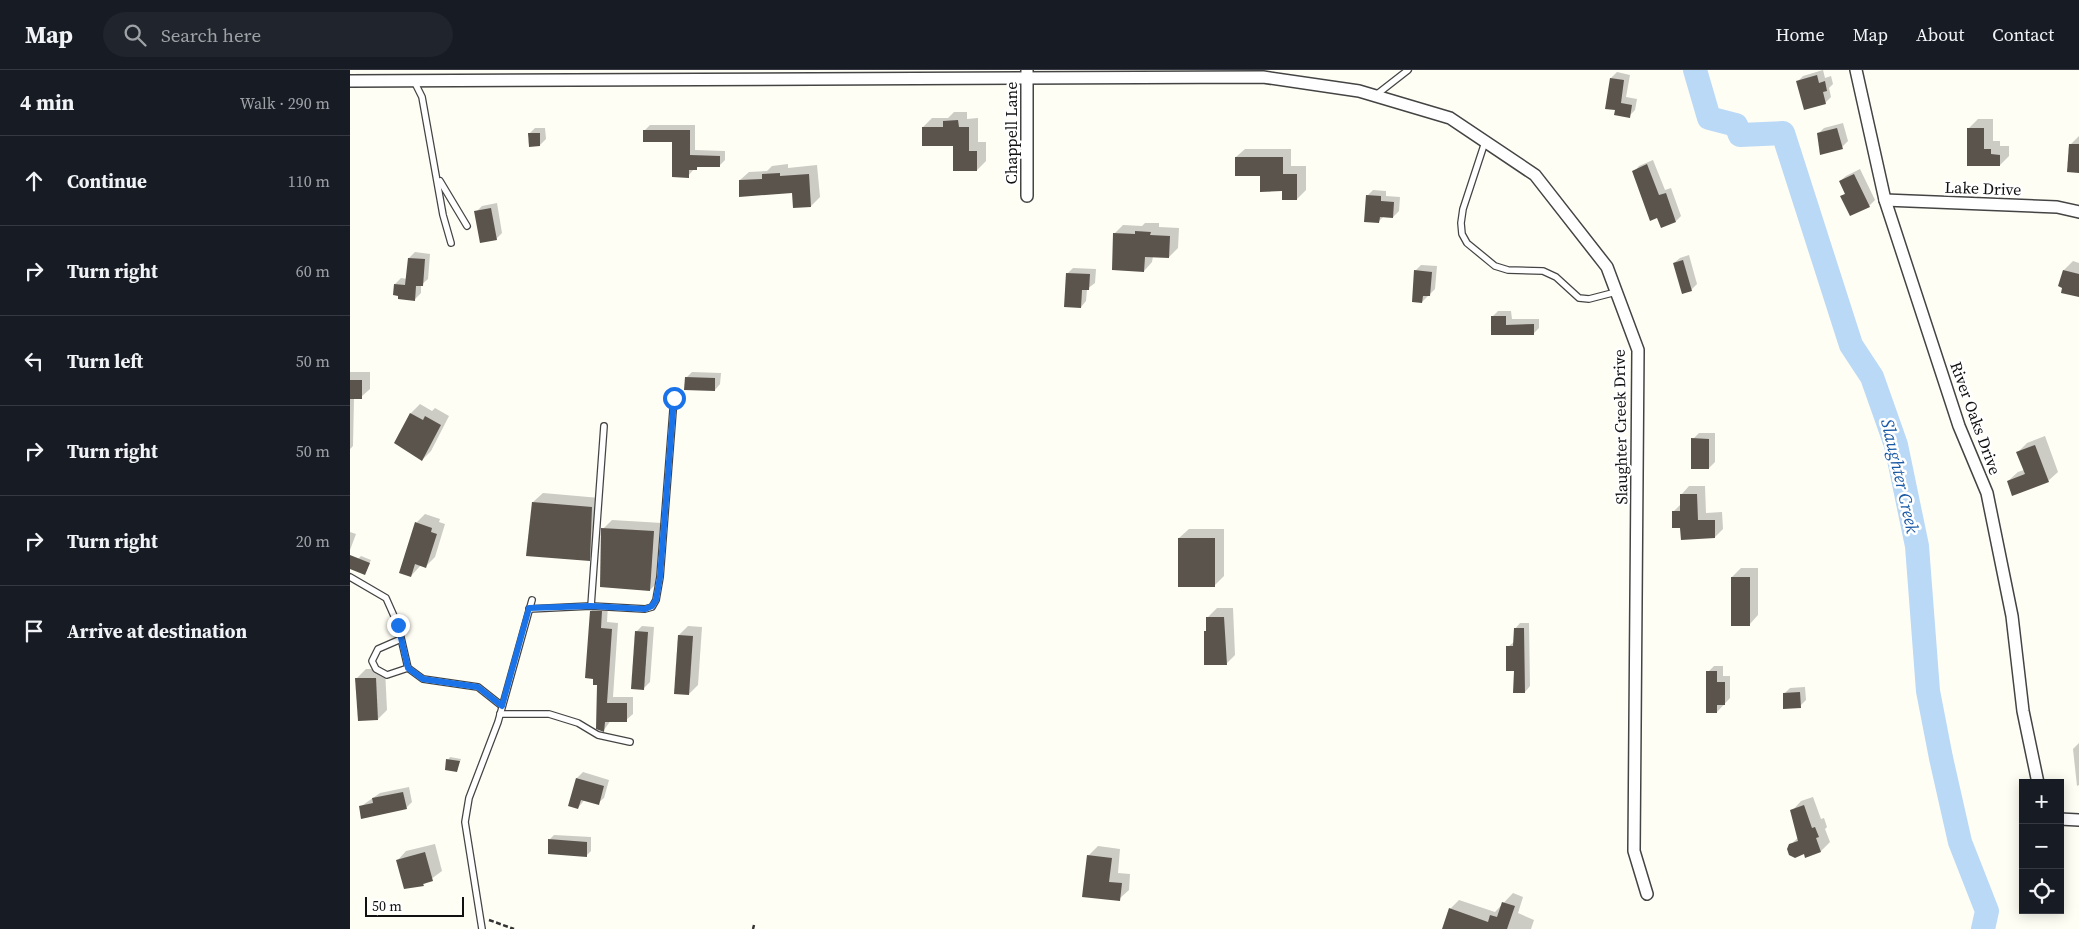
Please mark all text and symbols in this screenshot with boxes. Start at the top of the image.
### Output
search box [103,12,453,57]
text: Map [25,18,73,51]
icon: search [121,21,149,49]
text: Search here [161,22,261,48]
text: Home [1776,22,1825,47]
text: Map [1853,22,1888,47]
text: About [1916,22,1964,47]
text: Contact [1992,22,2054,47]
street label: Chappell Lane [1000,82,1022,184]
text: 4 min [20,88,75,117]
text: Walk · 290 m [240,92,330,114]
icon: ahead [20,167,48,195]
text: Continue [67,168,147,194]
text: 110 m [288,170,330,192]
street label: Lake Drive [1944,176,2022,200]
icon: right [20,257,48,285]
text: Turn right [67,258,158,284]
text: 60 m [296,260,330,282]
icon: left [20,347,48,375]
text: Turn left [67,348,143,374]
street label: Slaughter Creek Drive [1608,349,1632,505]
text: 50 m [296,350,330,372]
street label: River Oaks Drive [1945,358,2007,478]
route start [663,387,686,410]
water label: Slaughter Creek [1875,416,1926,536]
icon: right [20,437,48,465]
text: Turn right [67,438,158,464]
text: 50 m [296,440,330,462]
icon: right [20,527,48,555]
text: Turn right [67,528,158,554]
text: 20 m [296,530,330,552]
route end [387,614,410,637]
icon: arrive [20,617,48,645]
text: Arrive at destination [67,618,247,644]
map controls [2019,779,2064,914]
button: + [2019,779,2064,824]
button: − [2019,824,2064,869]
button: locate [2019,869,2064,914]
scale bar [365,894,464,917]
text: 50 m [372,896,402,916]

